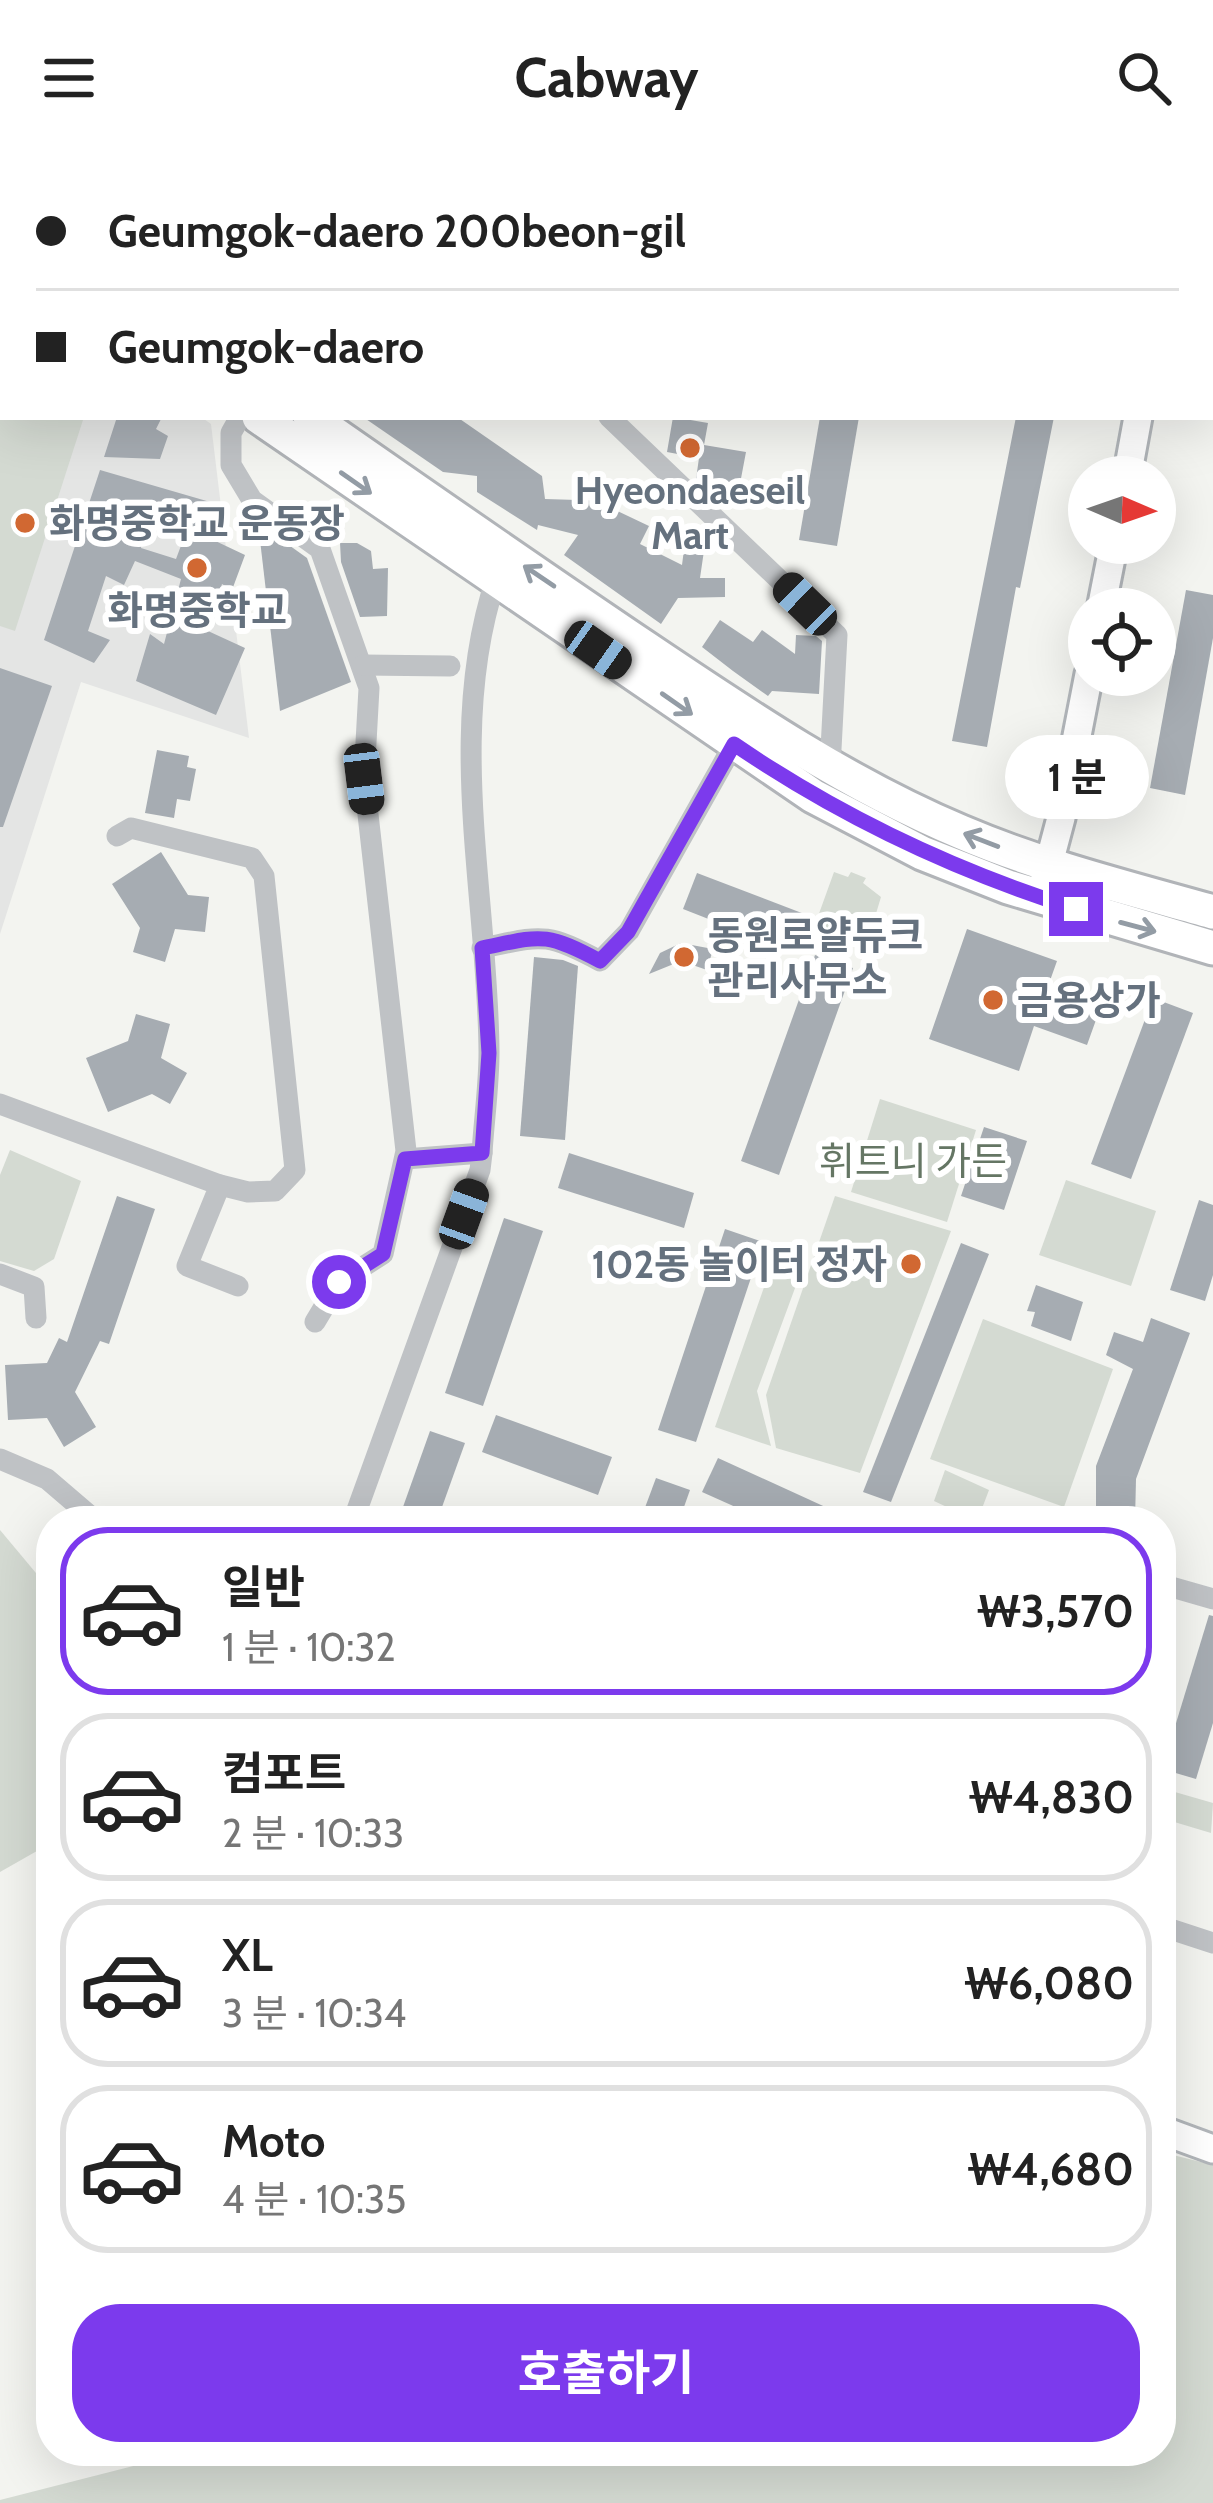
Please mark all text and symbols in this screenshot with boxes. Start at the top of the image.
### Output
icon: menu [36,45,102,111]
text: Cabway [514,45,699,111]
icon: search [1111,45,1177,111]
text: Geumgok-daero 200beon-gil [108,204,686,258]
text: Geumgok-daero [108,320,424,374]
marker: Hyeondaeseil Mart [677,435,703,461]
north arrow [1068,456,1176,564]
map controls [1068,456,1176,696]
place label: Hyeondaeseil Mart [575,466,805,559]
one-way arrow [339,470,372,495]
place label: 화명중학교 운동장 [49,499,345,547]
marker: 화명중학교 운동장 [12,510,38,536]
marker: 화명중학교 [184,555,210,581]
one-way arrow [522,564,556,589]
car [767,566,843,642]
place label: 화명중학교 [107,586,287,634]
button: locate [1068,588,1176,696]
car [558,615,638,685]
one-way arrow [660,691,693,716]
callout: 1 분 [1004,735,1148,819]
car [342,741,386,817]
text: 1 분 [1047,753,1107,801]
one-way arrow [963,828,1000,850]
route end [1049,882,1103,936]
place label: 동원로얄듀크 관리사무소 [708,911,923,1004]
one-way arrow [1118,918,1156,940]
marker: 동원로얄듀크 관리사무소 [671,944,697,970]
place label: 금용상가 [1017,976,1161,1024]
marker: 금용상가 [980,987,1006,1013]
park label: 휘트니 가든 [819,1137,1007,1185]
car [435,1174,493,1254]
place label: 102동 놀이터 정자 [592,1240,887,1288]
marker: 102동 놀이터 정자 [898,1251,924,1277]
route start [312,1255,366,1309]
icon: car [78,1557,186,1665]
text: 일반 [222,1560,305,1614]
text: ₩3,570 [977,1584,1134,1638]
text: 1 분 · 10:32 [222,1623,396,1671]
icon: car [78,1743,186,1851]
text: 컴포트 [222,1746,346,1800]
text: ₩4,830 [969,1770,1134,1824]
text: 2 분 · 10:33 [222,1809,404,1857]
text: XL [222,1928,273,1982]
icon: car [78,1929,186,2037]
text: ₩6,080 [964,1956,1134,2010]
text: 3 분 · 10:34 [222,1989,406,2037]
text: Moto [222,2114,325,2168]
icon: car [78,2115,186,2223]
text: ₩4,680 [968,2142,1134,2196]
text: 4 분 · 10:35 [222,2175,406,2223]
button: 호출하기 [72,2304,1140,2442]

